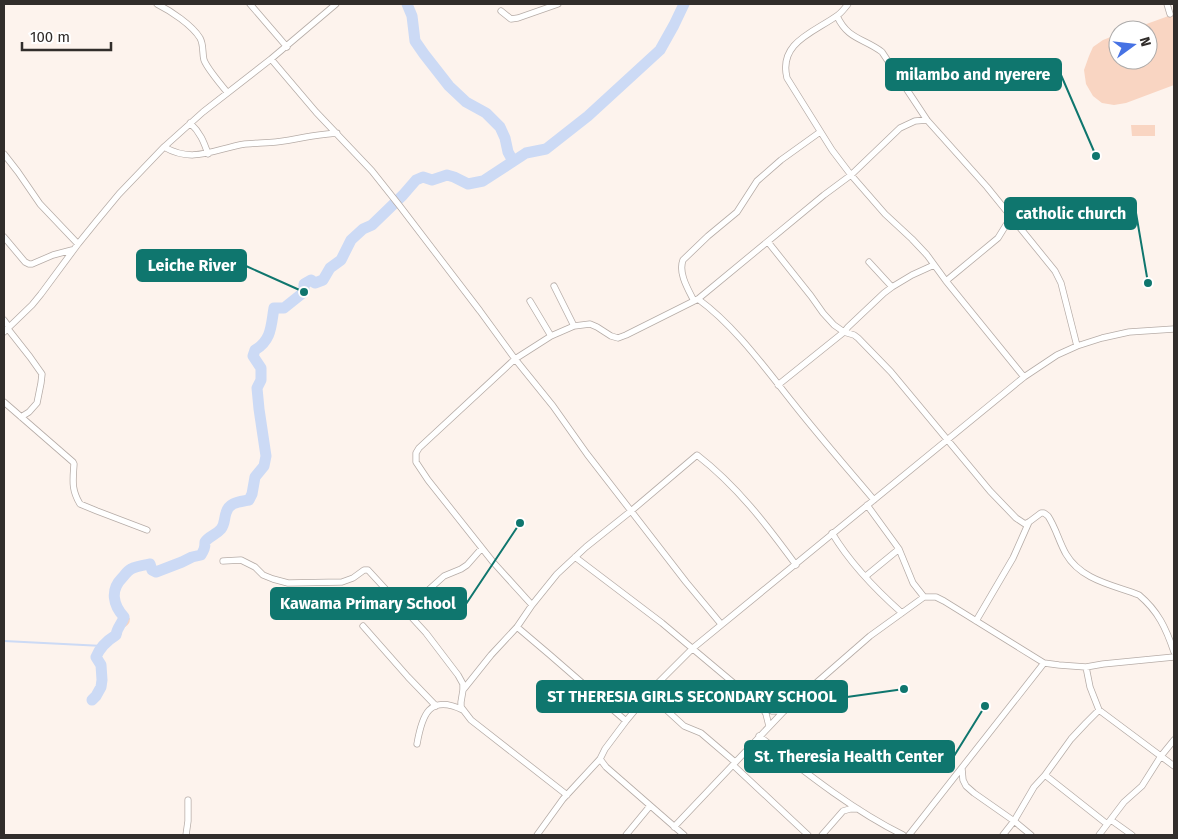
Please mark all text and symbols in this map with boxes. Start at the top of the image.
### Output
scale bar [22,20,111,52]
north arrow [1108,20,1158,70]
text: 100 m [30,28,70,46]
text: N [1136,35,1154,48]
callout: milambo and nyerere [886,59,1061,90]
text: milambo and nyerere [896,65,1051,84]
callout: catholic church [1005,198,1136,229]
text: catholic church [1016,204,1126,223]
callout: Leiche River [137,250,246,281]
text: Leiche River [148,256,237,275]
callout: Kawama Primary School [271,588,466,619]
text: Kawama Primary School [280,594,456,613]
callout: ST THERESIA GIRLS SECONDARY SCHOOL [537,681,847,712]
text: ST THERESIA GIRLS SECONDARY SCHOOL [547,687,837,706]
callout: St. Theresia Health Center [745,741,954,772]
text: St. Theresia Health Center [754,747,944,766]

